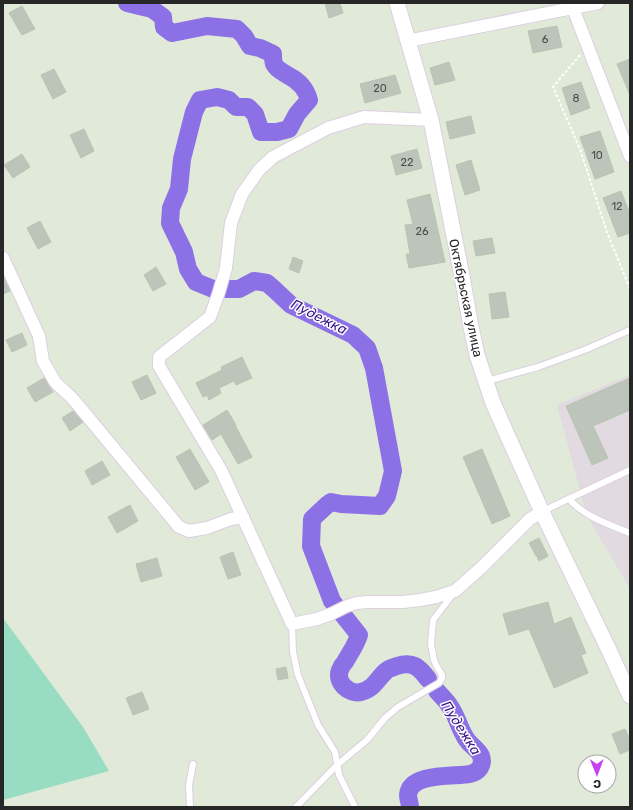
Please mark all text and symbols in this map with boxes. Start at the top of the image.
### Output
house number: 6 [542,33,549,46]
house number: 20 [373,82,387,95]
house number: 8 [573,92,580,105]
house number: 10 [591,149,603,162]
house number: 22 [401,156,413,169]
house number: 12 [611,200,623,213]
house number: 26 [415,225,429,238]
street label: Октябрьская улица [446,238,486,358]
water label: Пудежка [288,296,350,338]
water label: Пудежка [438,698,484,758]
north arrow [577,754,617,794]
text: С [593,777,601,790]

